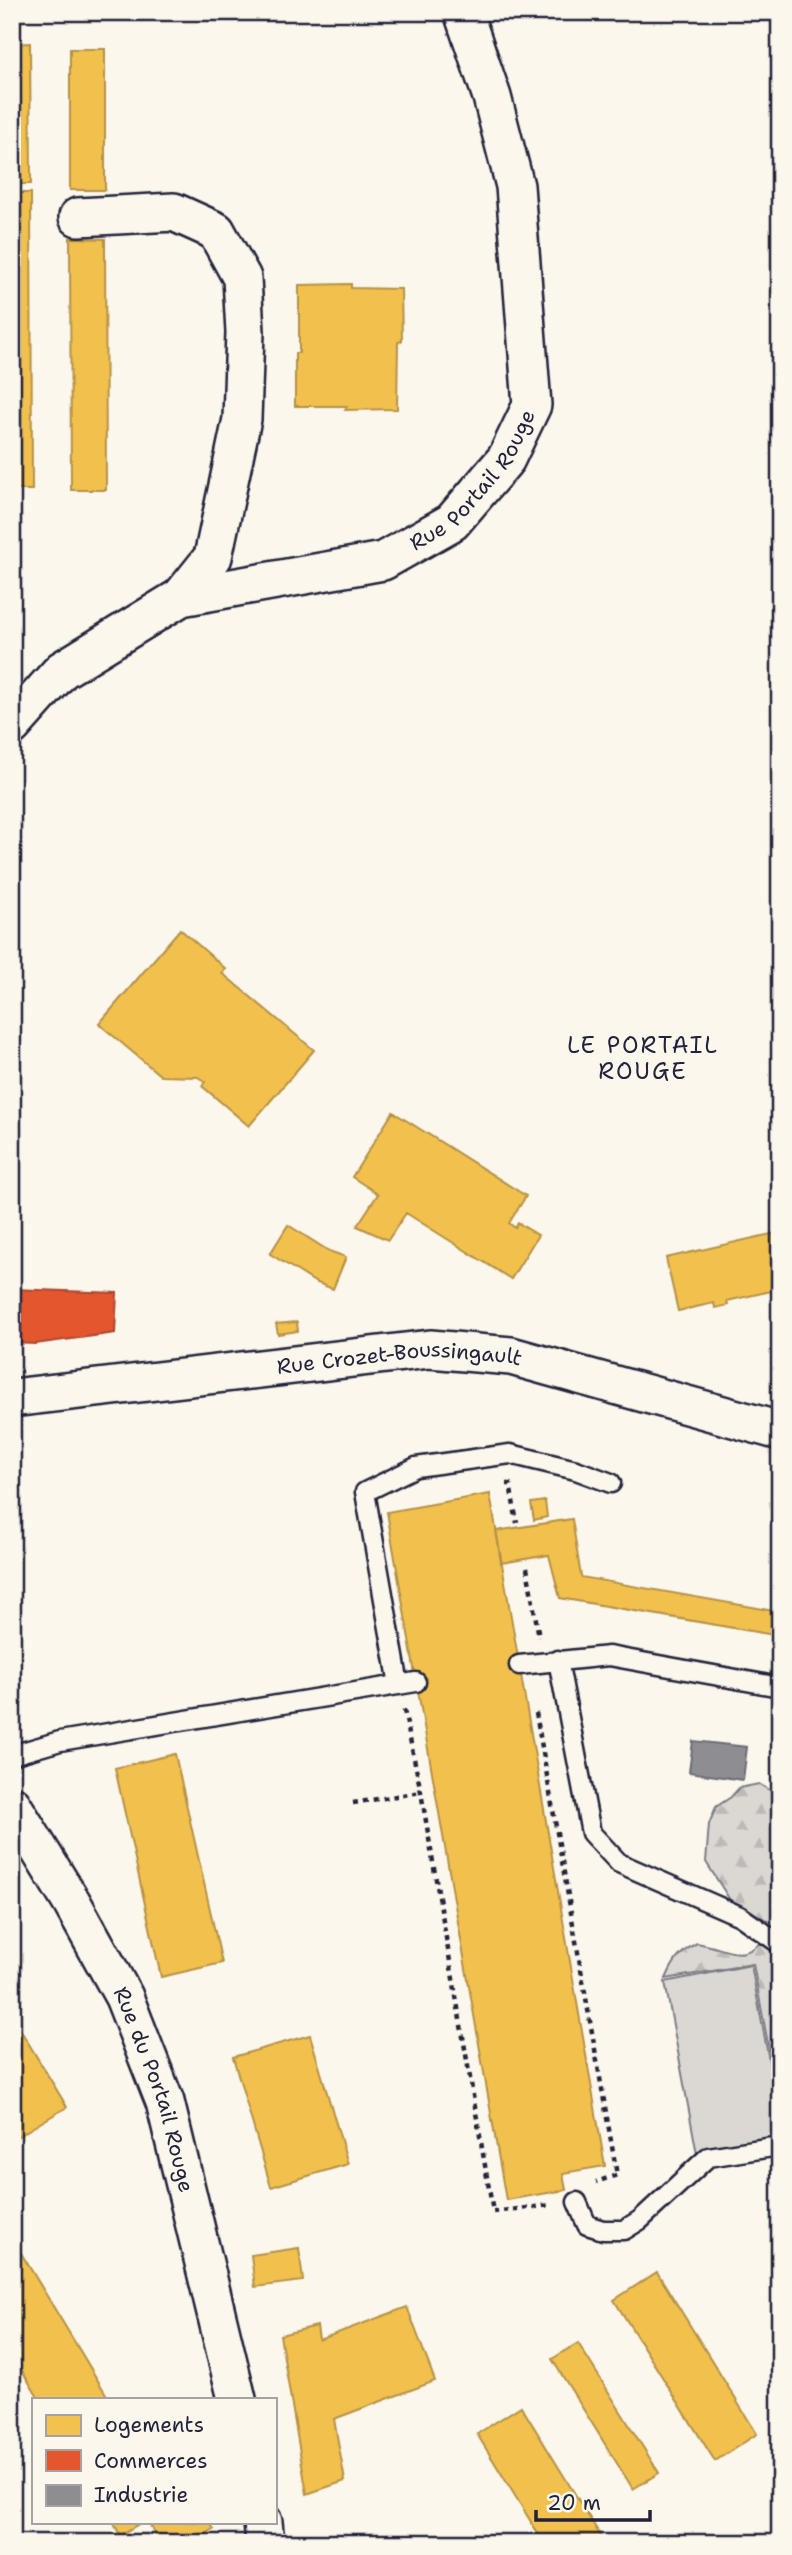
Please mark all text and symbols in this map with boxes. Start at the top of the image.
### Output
street label: Rue Portail Rouge [405,405,542,557]
district label: LE PORTAIL ROUGE [567,1030,719,1086]
street label: Rue Crozet-Boussingault [275,1335,525,1381]
street label: Rue du Portail Rouge [107,1982,200,2195]
legend [32,2398,276,2524]
text: Logements [94,2411,204,2439]
text: Commerces [94,2447,208,2475]
scale bar [536,2478,650,2522]
text: Industrie [94,2481,188,2509]
text: 20 m [547,2489,601,2517]

